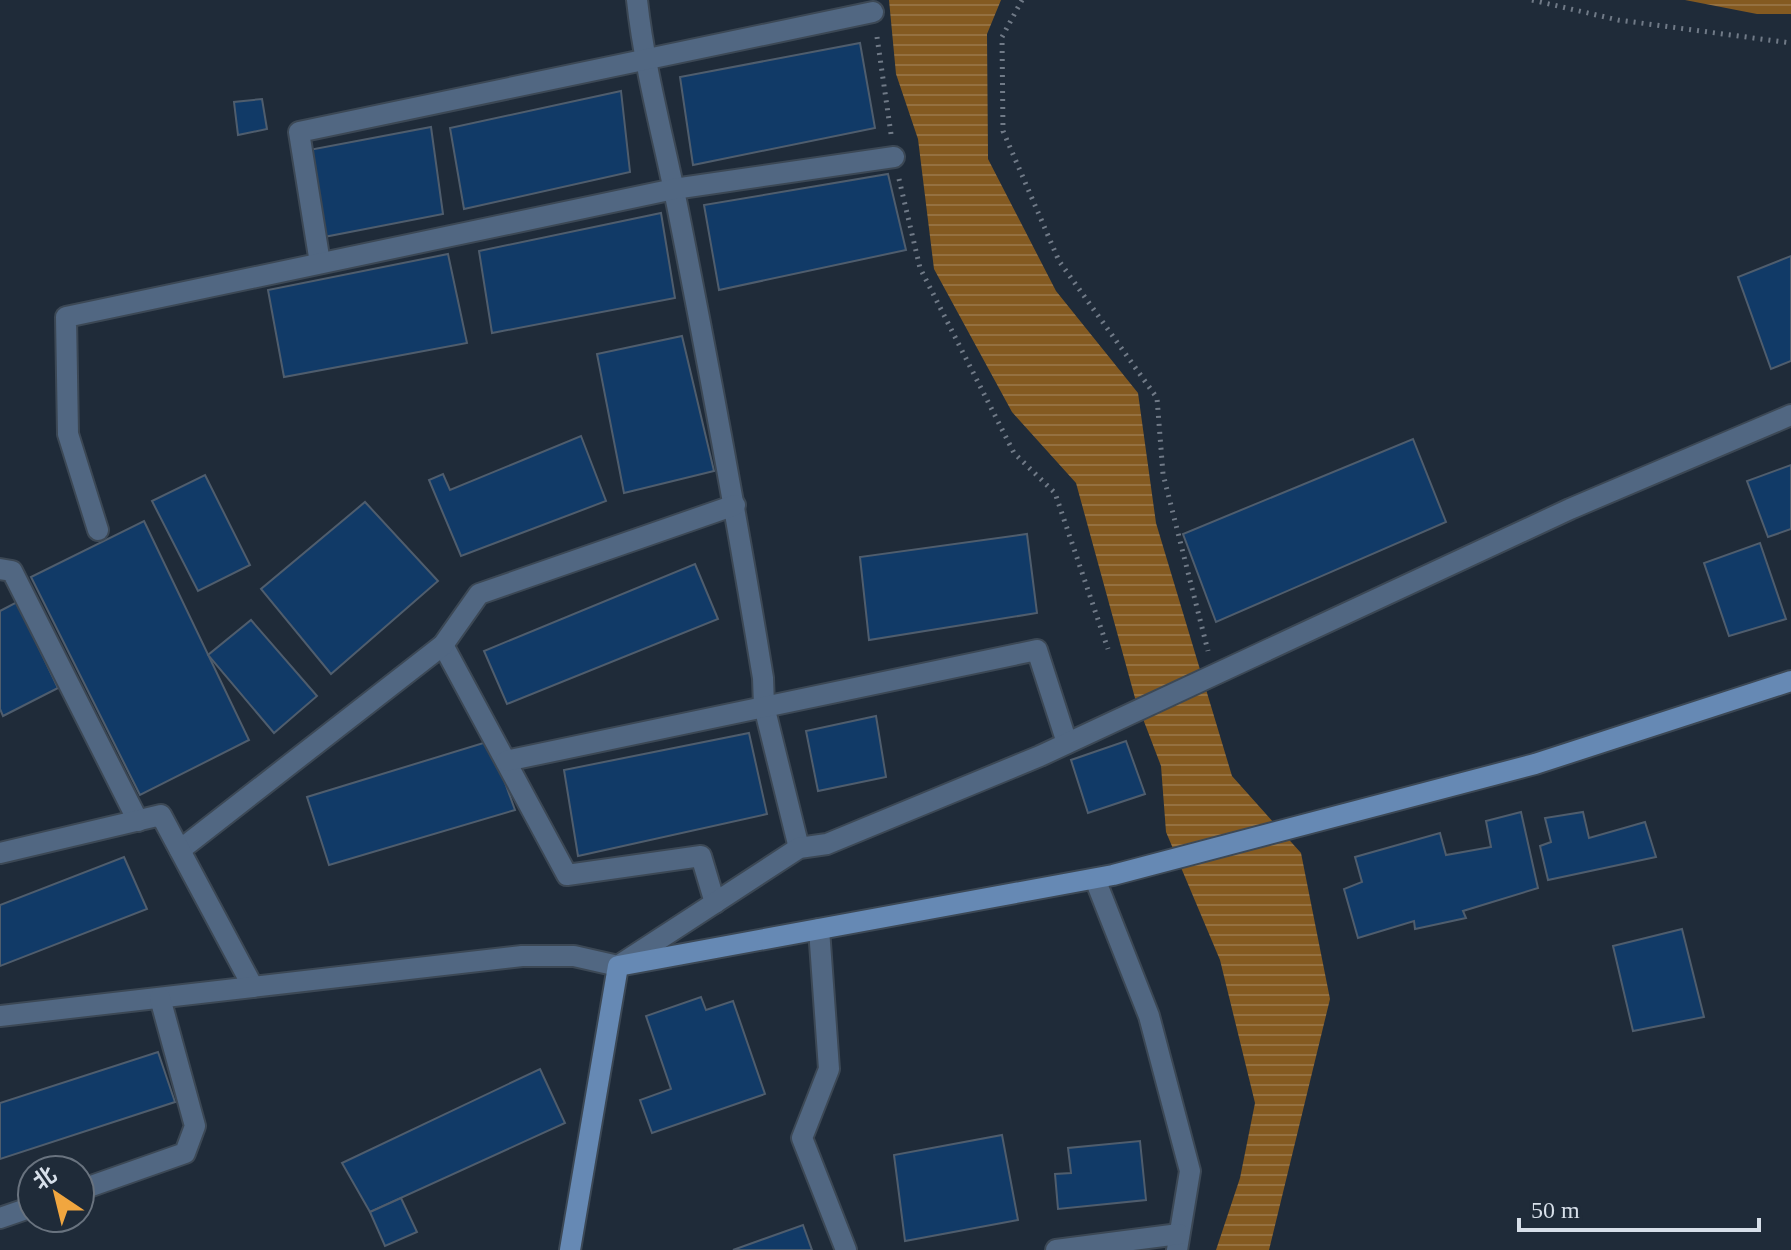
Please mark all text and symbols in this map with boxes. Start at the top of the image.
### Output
north arrow [16,1154,96,1234]
text: 北 [29,1161,61,1195]
scale bar [1519,1182,1759,1232]
text: 50 m [1531,1197,1580,1223]

